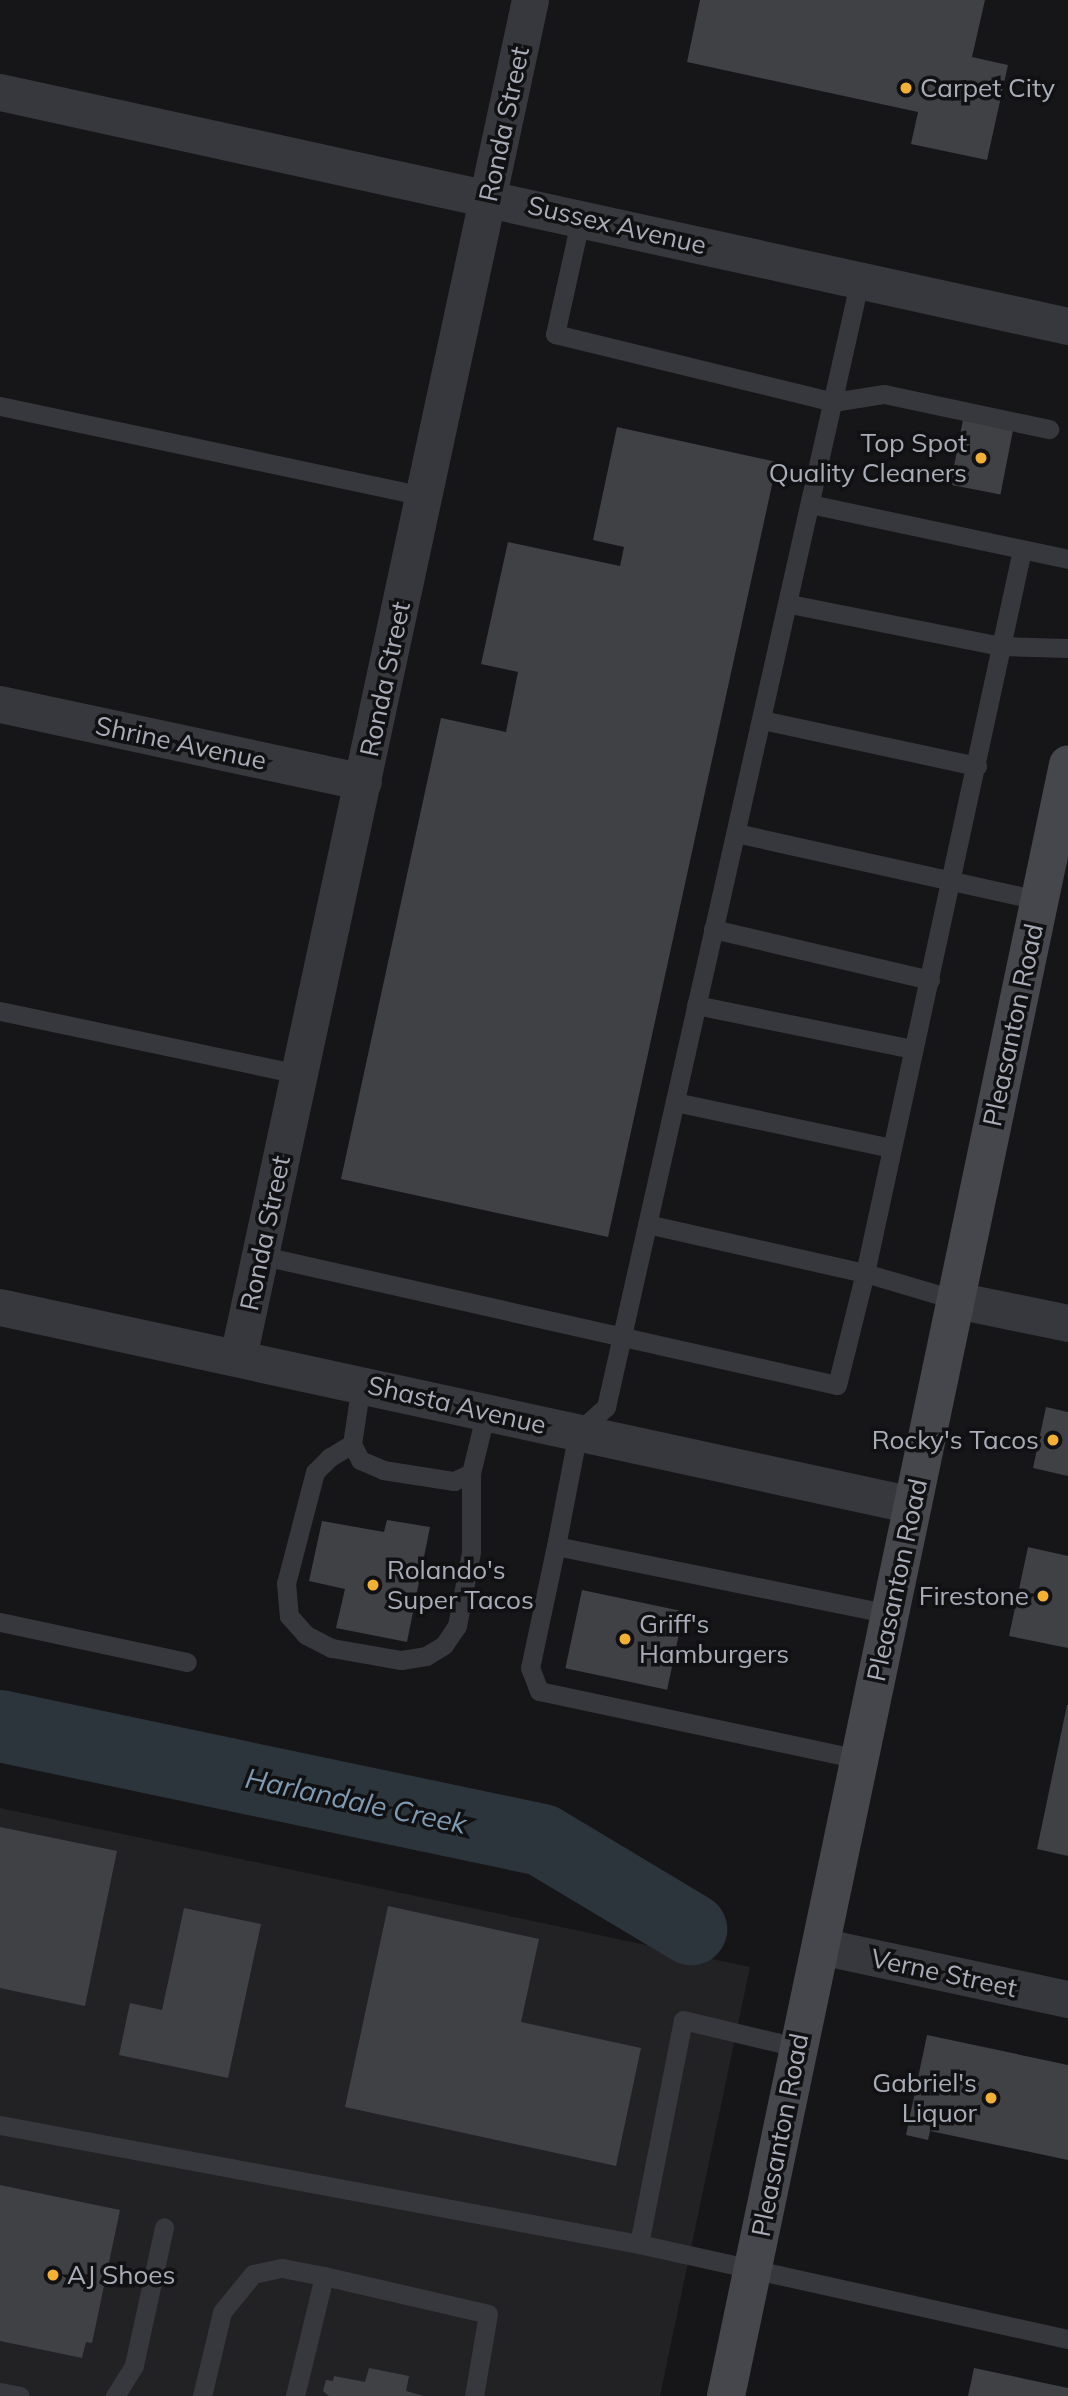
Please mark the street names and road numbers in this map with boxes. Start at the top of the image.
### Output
street label: Ronda Street [472,44,536,204]
street label: Sussex Avenue [525,189,709,261]
street label: Ronda Street [353,599,417,759]
street label: Shrine Avenue [93,710,269,776]
street label: Pleasanton Road [976,921,1050,1129]
street label: Ronda Street [233,1153,297,1313]
street label: Shasta Avenue [365,1369,549,1441]
street label: Pleasanton Road [860,1476,934,1684]
street label: Verne Street [868,1942,1020,2004]
street label: Pleasanton Road [745,2031,815,2239]

